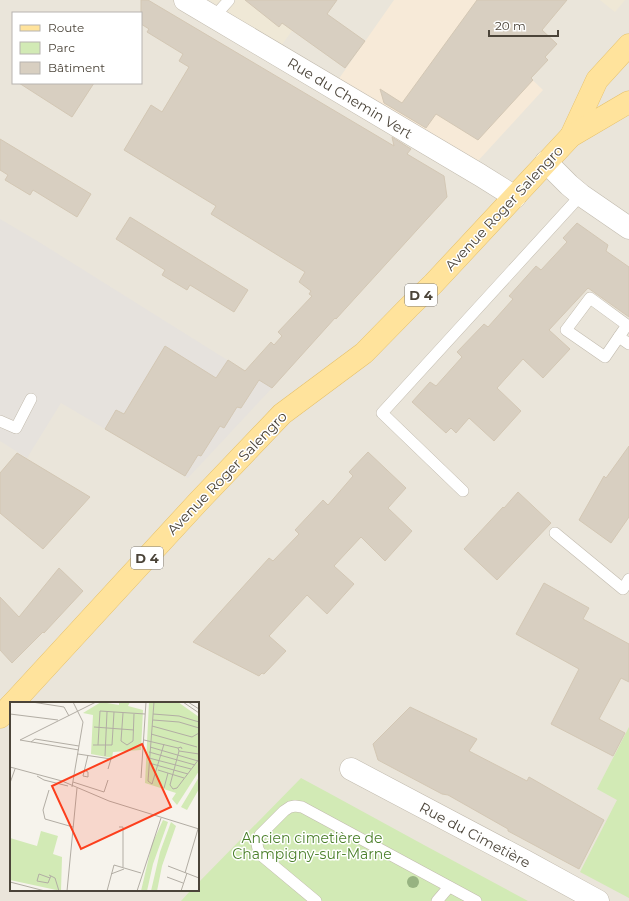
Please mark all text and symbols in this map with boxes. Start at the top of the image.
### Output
legend [12,12,142,84]
scale bar [489,12,558,38]
text: 20 m [495,18,526,33]
text: Route [48,20,84,35]
text: Parc [48,40,75,55]
street label: Rue du Chemin Vert [284,54,416,143]
text: Bâtiment [48,60,105,75]
street label: Avenue Roger Salengro [441,141,567,275]
road number: D 4 [405,284,437,306]
street label: Avenue Roger Salengro [163,407,291,539]
road number: D 4 [131,547,163,569]
inset map [10,702,199,891]
street label: Rue du Cimetière [416,798,534,872]
park label: Ancien cimetière de Champigny-sur-Marne [232,829,392,863]

